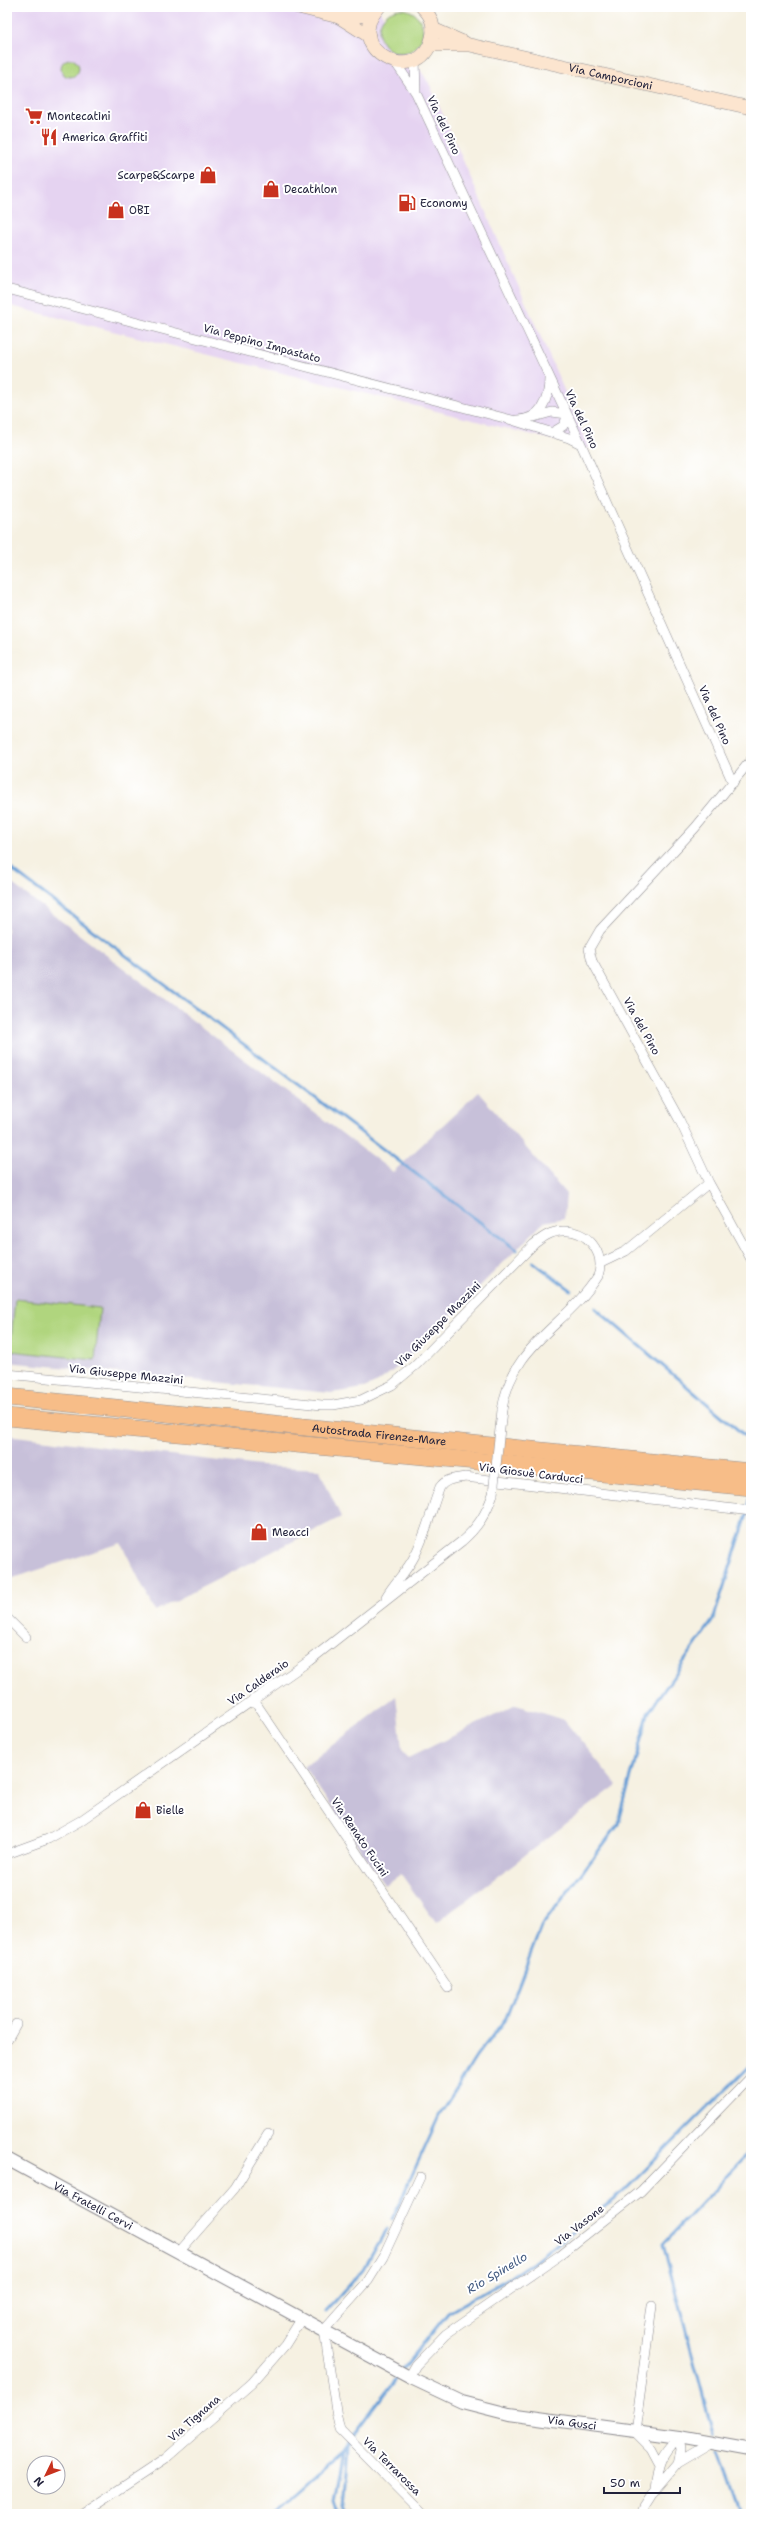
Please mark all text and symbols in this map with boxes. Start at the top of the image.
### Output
street label: Via Camporcioni [567,60,654,94]
street label: Via del Pino [423,93,464,158]
supermarket icon: Montecatini [24,106,44,126]
place label: Montecatini [47,109,111,124]
restaurant icon: America Graffiti [39,127,59,147]
place label: America Graffiti [62,130,148,145]
shop icon: Scarpe&Scarpe [198,165,218,185]
place label: Scarpe&Scarpe [117,168,195,183]
shop icon: Decathlon [261,179,281,199]
place label: Decathlon [284,182,337,197]
fuel station icon: Economy [397,193,417,213]
place label: Economy [420,196,468,211]
shop icon: OBI [106,200,126,220]
place label: OBI [129,203,150,218]
street label: Via Peppino Impastato [201,321,323,367]
street label: Via del Pino [561,387,602,452]
street label: Via del Pino [695,683,734,748]
street label: Via del Pino [620,995,664,1058]
street label: Via Giuseppe Mazzini [392,1278,484,1370]
street label: Via Giuseppe Mazzini [68,1361,184,1388]
street label: Autostrada Firenze-Mare [311,1421,447,1449]
street label: Via Giosuè Carducci [478,1460,584,1487]
shop icon: Meacci [249,1522,269,1542]
place label: Meacci [272,1525,309,1540]
street label: Via Calderaio [225,1656,292,1709]
street label: Via Renato Fucini [327,1795,392,1880]
shop icon: Bielle [133,1800,153,1820]
place label: Bielle [156,1803,184,1818]
street label: Via Fratelli Cervi [50,2178,135,2234]
street label: Via Vasone [551,2201,607,2250]
water label: Rio Spinello [464,2249,530,2297]
street label: Via Tignana [165,2392,224,2445]
street label: Via Gusci [547,2412,597,2434]
street label: Via Terrarossa [359,2434,424,2499]
north arrow [26,2455,66,2495]
scale bar [604,2469,680,2495]
text: N [30,2473,48,2490]
text: 50 m [610,2475,640,2491]

